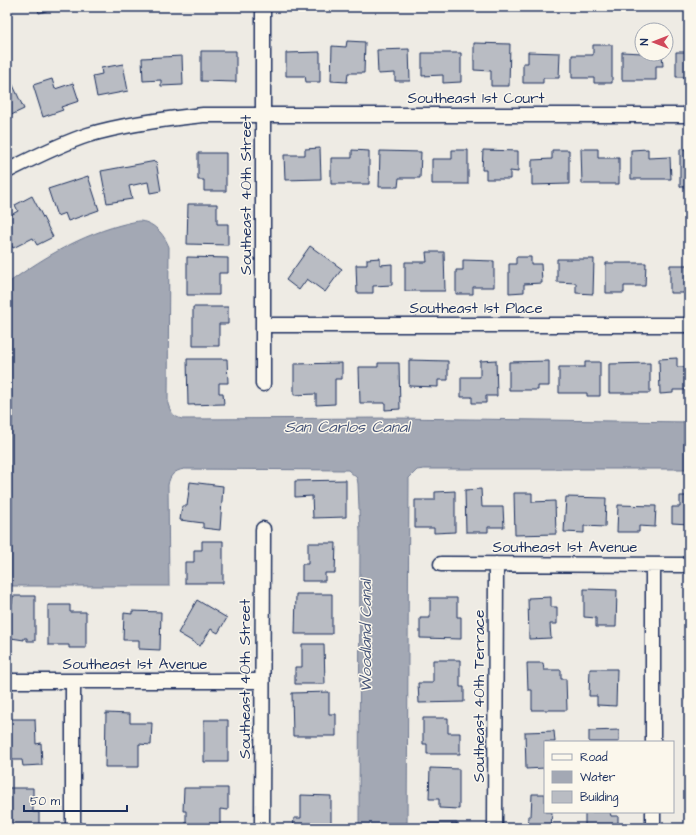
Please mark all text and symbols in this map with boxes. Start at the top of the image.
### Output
north arrow [634,22,674,62]
text: N [637,38,652,45]
street label: Southeast 1st Court [407,88,545,109]
street label: Southeast 40th Street [236,115,257,275]
street label: Southeast 1st Place [409,298,543,319]
water label: San Carlos Canal [284,416,412,438]
street label: Southeast 1st Avenue [493,537,637,558]
water label: Woodland Canal [355,577,377,692]
street label: Southeast 40th Street [235,599,256,759]
street label: Southeast 40th Terrace [469,610,490,782]
street label: Southeast 1st Avenue [63,654,207,675]
legend [544,741,674,813]
text: Road [580,749,608,766]
text: Water [580,769,616,786]
scale bar [24,787,127,813]
text: Building [580,789,618,807]
text: 50 m [30,793,61,810]

